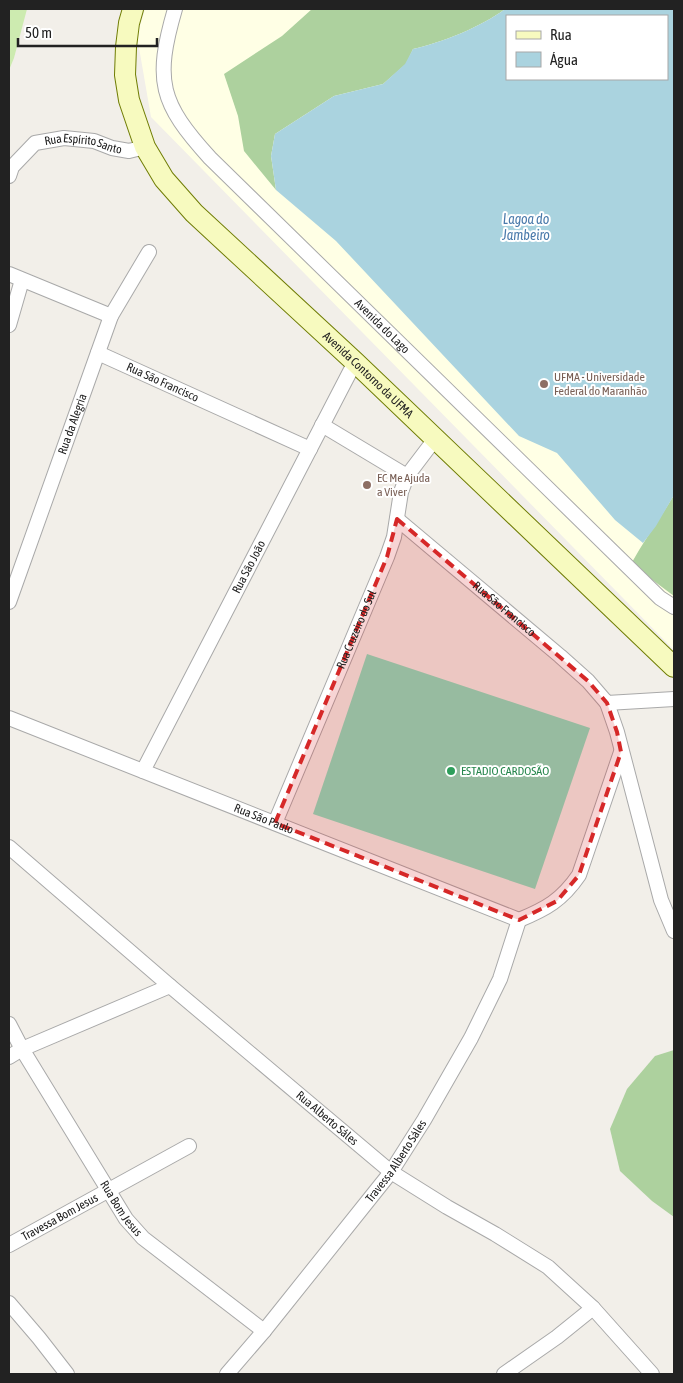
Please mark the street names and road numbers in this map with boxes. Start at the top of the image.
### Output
street label: Rua Espírito Santo [43,131,123,157]
street label: Avenida do Lago [352,296,413,357]
street label: Avenida Contorno da UFMA [320,329,416,421]
street label: Rua São Francisco [124,360,201,405]
street label: Rua da Alegria [55,392,90,456]
street label: Rua São João [229,538,269,596]
street label: Rua São Francisco [470,579,539,640]
street label: Rua Cruzeiro do Sul [334,587,380,671]
street label: Rua São Paulo [232,801,296,837]
street label: Rua Alberto Sáles [293,1088,361,1148]
street label: Travessa Alberto Sáles [363,1117,429,1205]
street label: Rua Bom Jesus [97,1178,145,1239]
street label: Travessa Bom Jesus [19,1190,100,1244]

